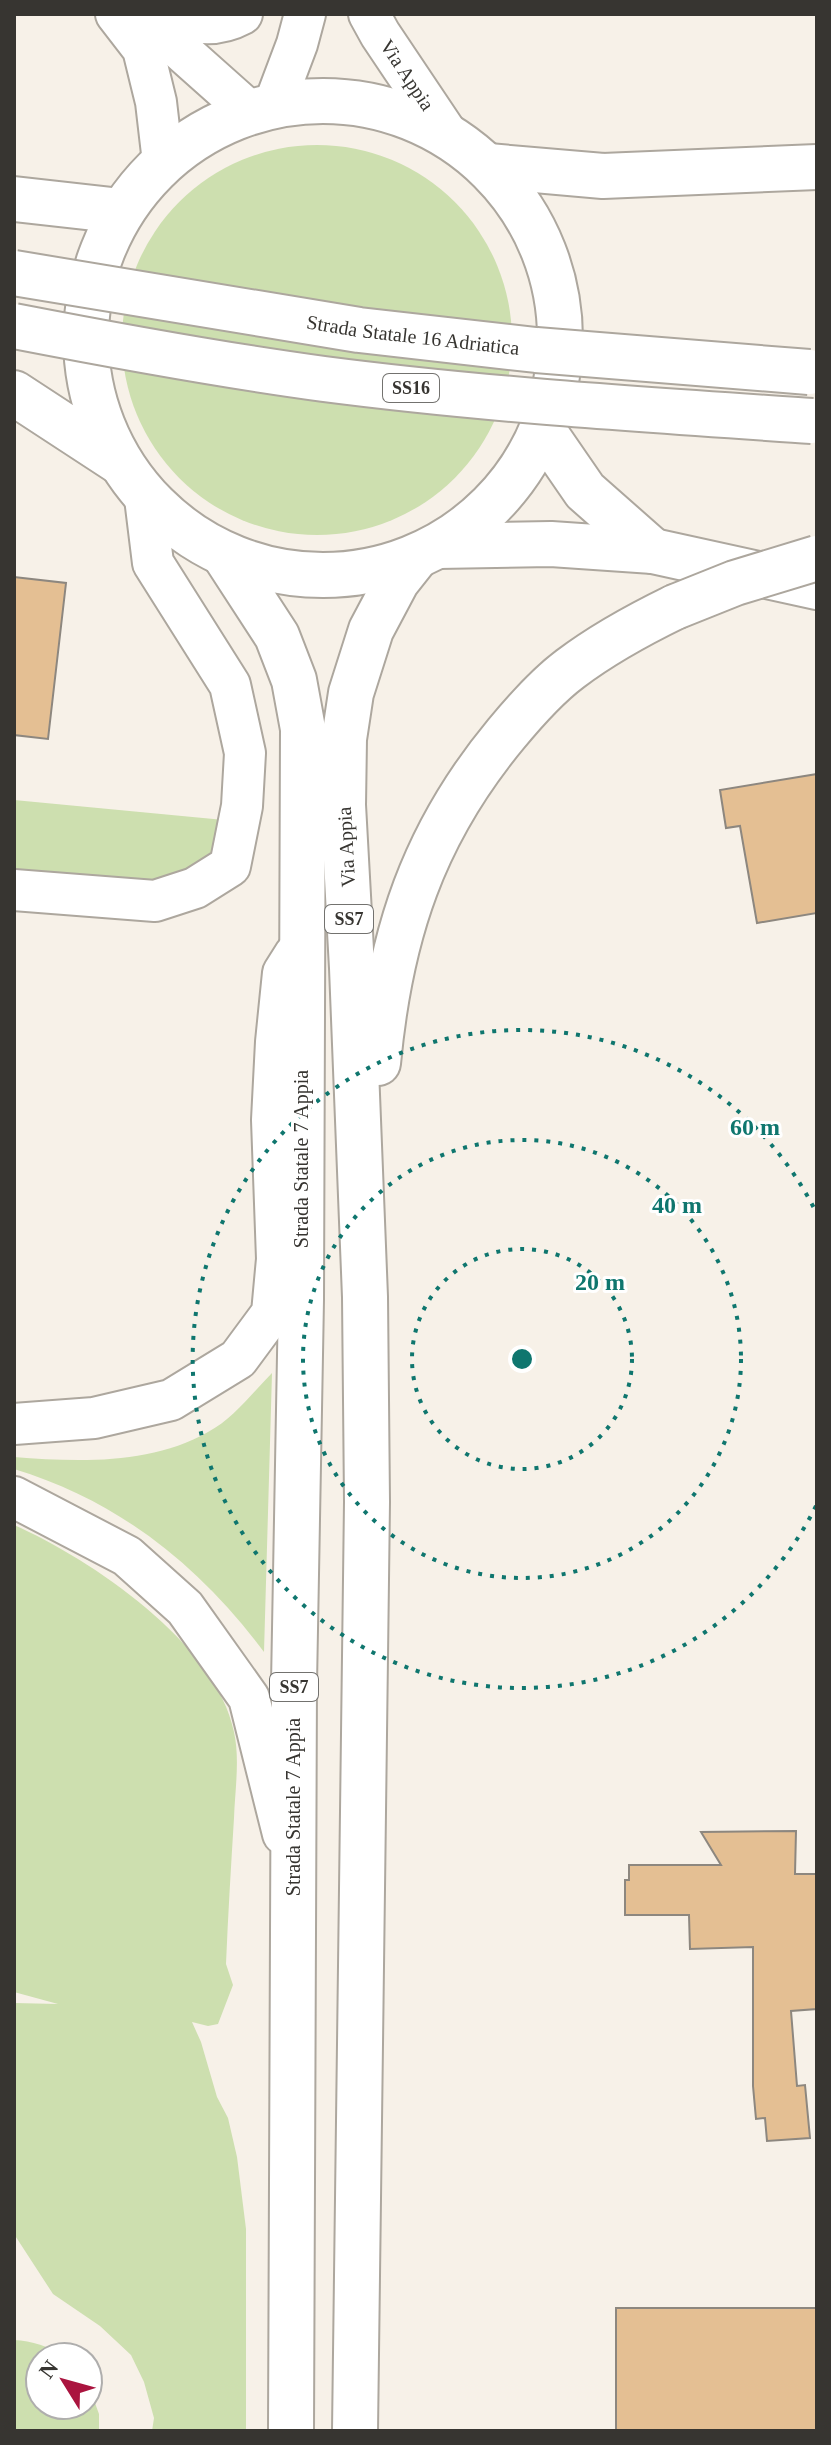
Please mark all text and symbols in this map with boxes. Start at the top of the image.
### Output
street label: Via Appia [376,35,439,115]
street label: Strada Statale 16 Adriatica [305,311,521,359]
road number: SS16 [383,374,439,402]
street label: Via Appia [333,806,360,888]
road number: SS7 [325,905,373,933]
street label: Strada Statale 7 Appia [290,1070,313,1248]
text: 60 m [730,1114,780,1140]
text: 40 m [652,1192,702,1218]
text: 20 m [575,1269,625,1295]
centre of rings [508,1345,536,1373]
road number: SS7 [270,1673,318,1701]
street label: Strada Statale 7 Appia [282,1718,305,1896]
north arrow [24,2341,104,2421]
text: N [34,2355,63,2383]

